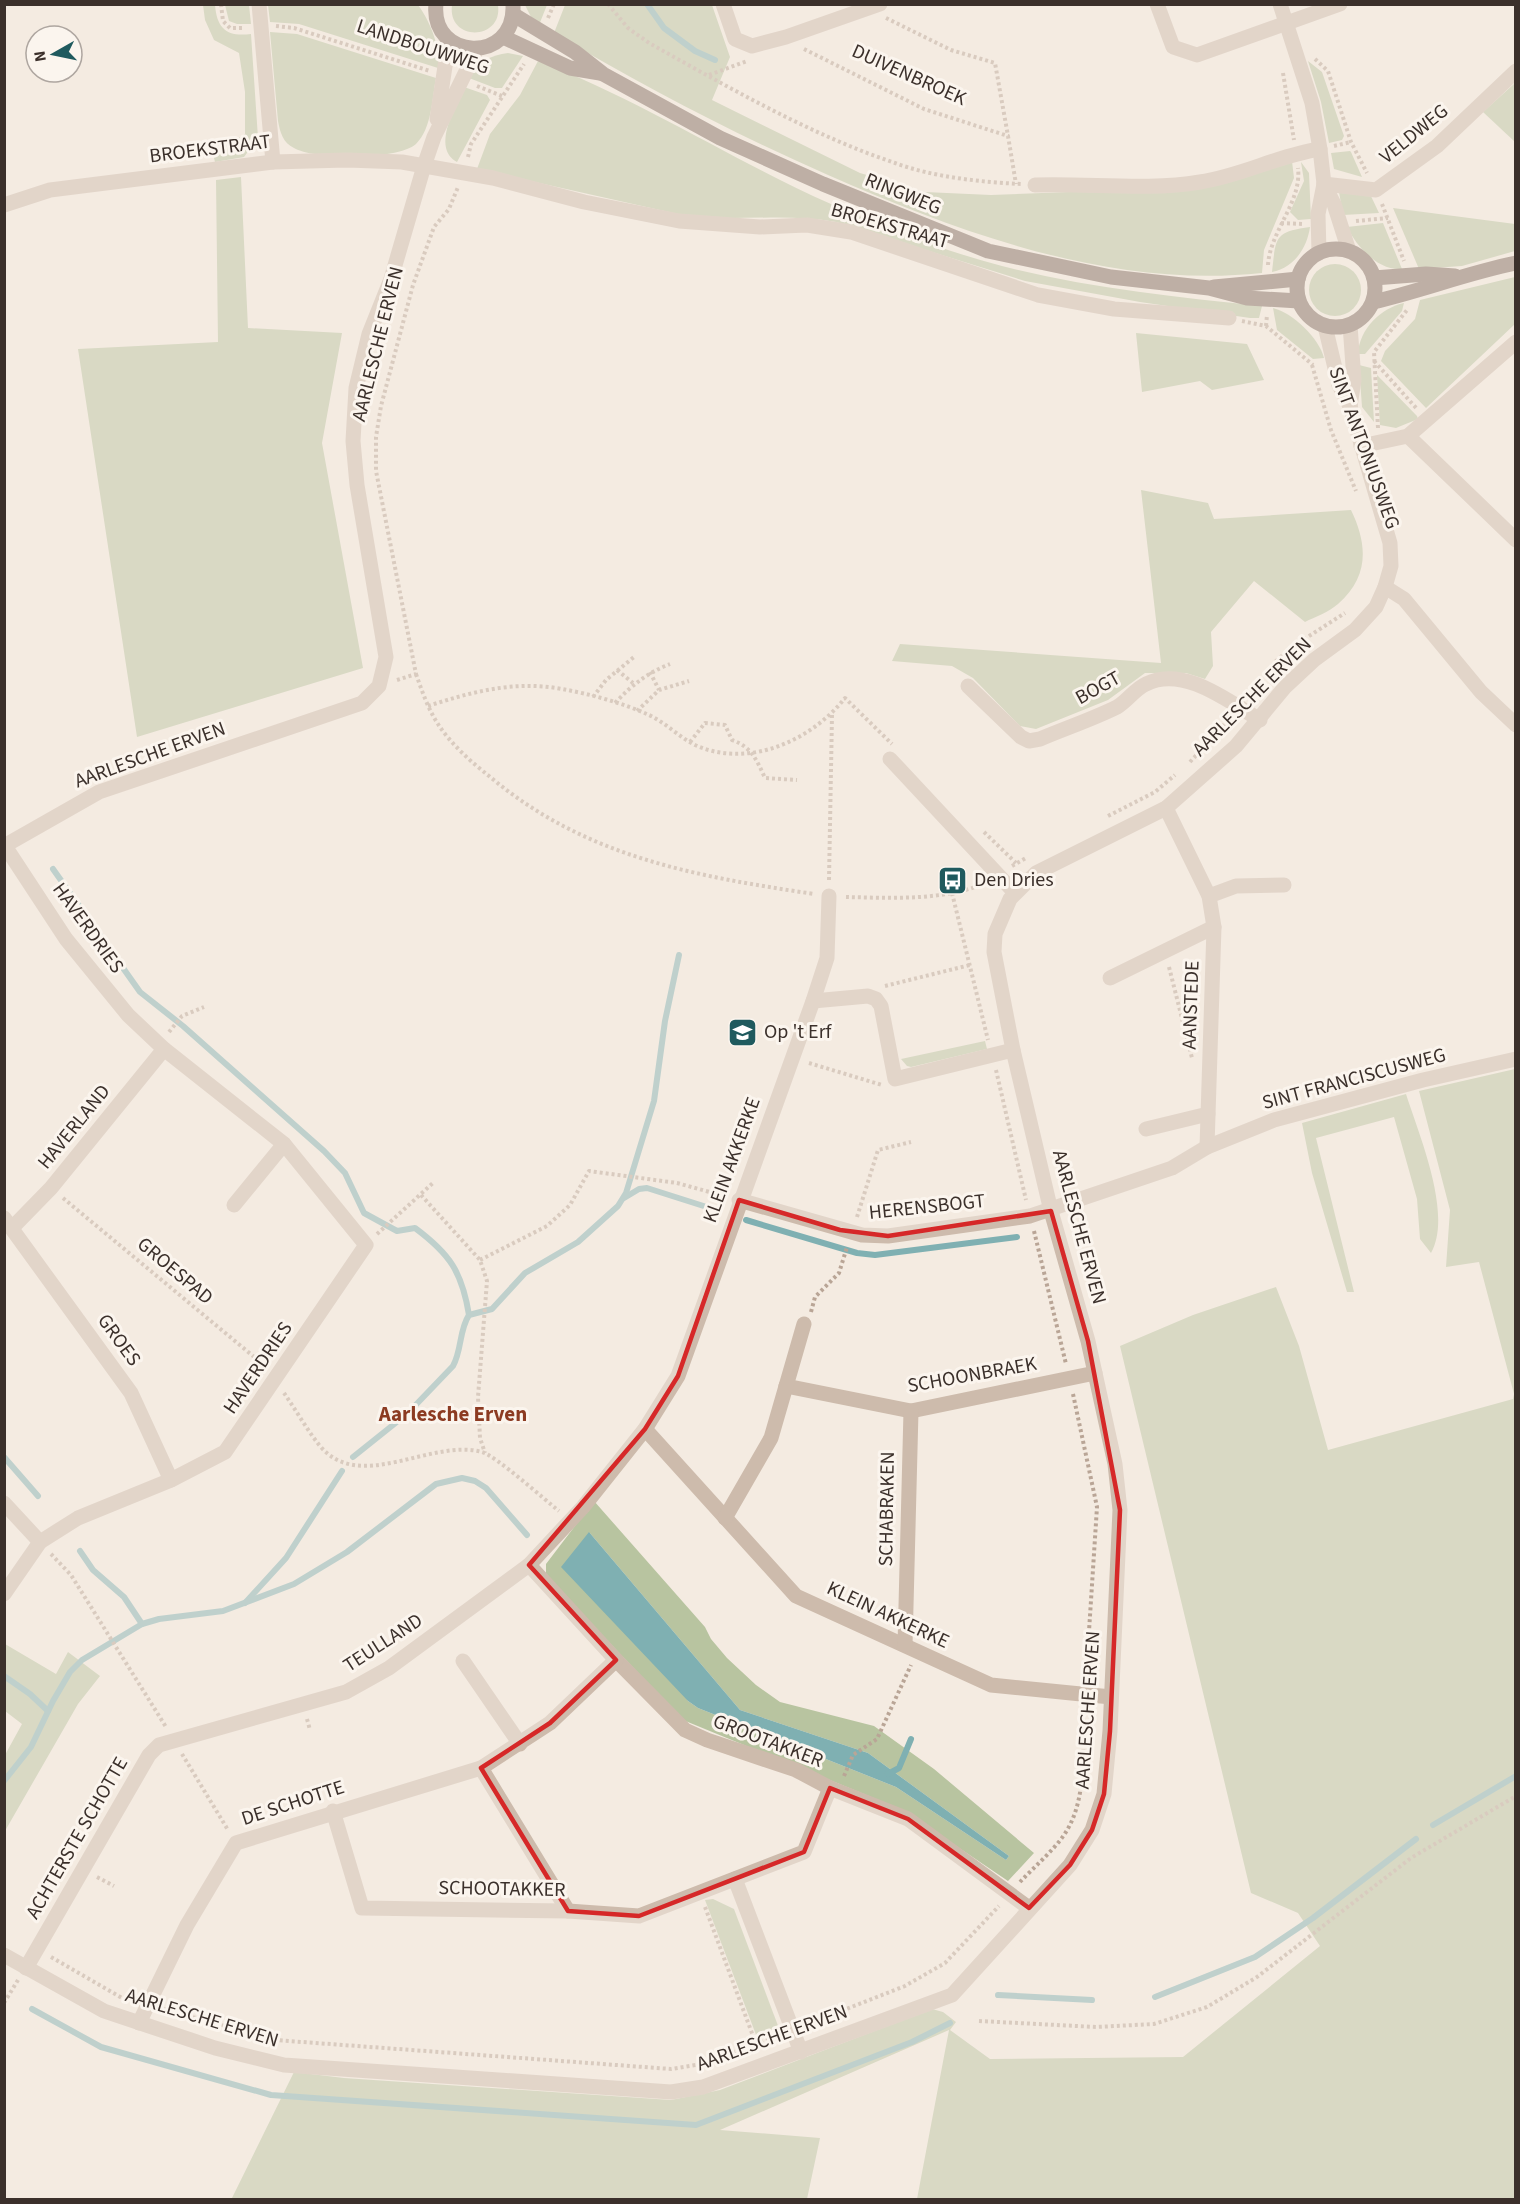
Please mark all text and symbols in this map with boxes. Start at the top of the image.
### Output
street label: LANDBOUWWEG [353,12,493,82]
north arrow [24,24,84,84]
street label: DUIVENBROEK [847,37,971,113]
text: N [28,49,52,63]
street label: VELDWEG [1374,98,1454,170]
street label: BROEKSTRAAT [148,128,272,170]
street label: RINGWEG [860,166,946,222]
street label: BROEKSTRAAT [828,196,953,256]
street label: AARLESCHE ERVEN [345,264,411,424]
street label: SINT ANTONIUSWEG [1322,363,1406,533]
street label: AARLESCHE ERVEN [1186,631,1318,763]
street label: BOGT [1070,664,1126,712]
street label: AARLESCHE ERVEN [71,715,229,795]
bus stop icon: Den Dries [937,864,969,896]
place label: Den Dries [974,866,1054,894]
street label: HAVERDRIES [46,877,130,979]
street label: AANSTEDE [1175,960,1207,1050]
school or university icon: Op 't Erf [727,1016,759,1048]
place label: Op 't Erf [764,1018,833,1046]
street label: SINT FRANCISCUSWEG [1259,1041,1449,1117]
street label: HAVERLAND [31,1079,117,1175]
street label: KLEIN AKKERKE [696,1093,768,1227]
street label: AARLESCHE ERVEN [1045,1147,1113,1307]
street label: HERENSBOGT [867,1187,987,1227]
street label: GROESPAD [131,1231,219,1311]
street label: GROES [91,1308,147,1372]
street label: HAVERDRIES [217,1316,299,1420]
street label: SCHOONBRAEK [905,1350,1039,1400]
district label: Aarlesche Erven [378,1399,527,1429]
street label: SCHABRAKEN [872,1451,902,1567]
street label: KLEIN AKKERKE [822,1574,954,1656]
street label: TEULLAND [338,1607,428,1679]
street label: AARLESCHE ERVEN [1068,1630,1108,1790]
street label: GROOTAKKER [709,1707,827,1775]
street label: ACHTERSTE SCHOTTE [19,1752,135,1924]
street label: DE SCHOTTE [238,1773,348,1833]
street label: SCHOOTAKKER [438,1874,566,1904]
street label: AARLESCHE ERVEN [122,1981,282,2055]
street label: AARLESCHE ERVEN [693,1998,851,2078]

